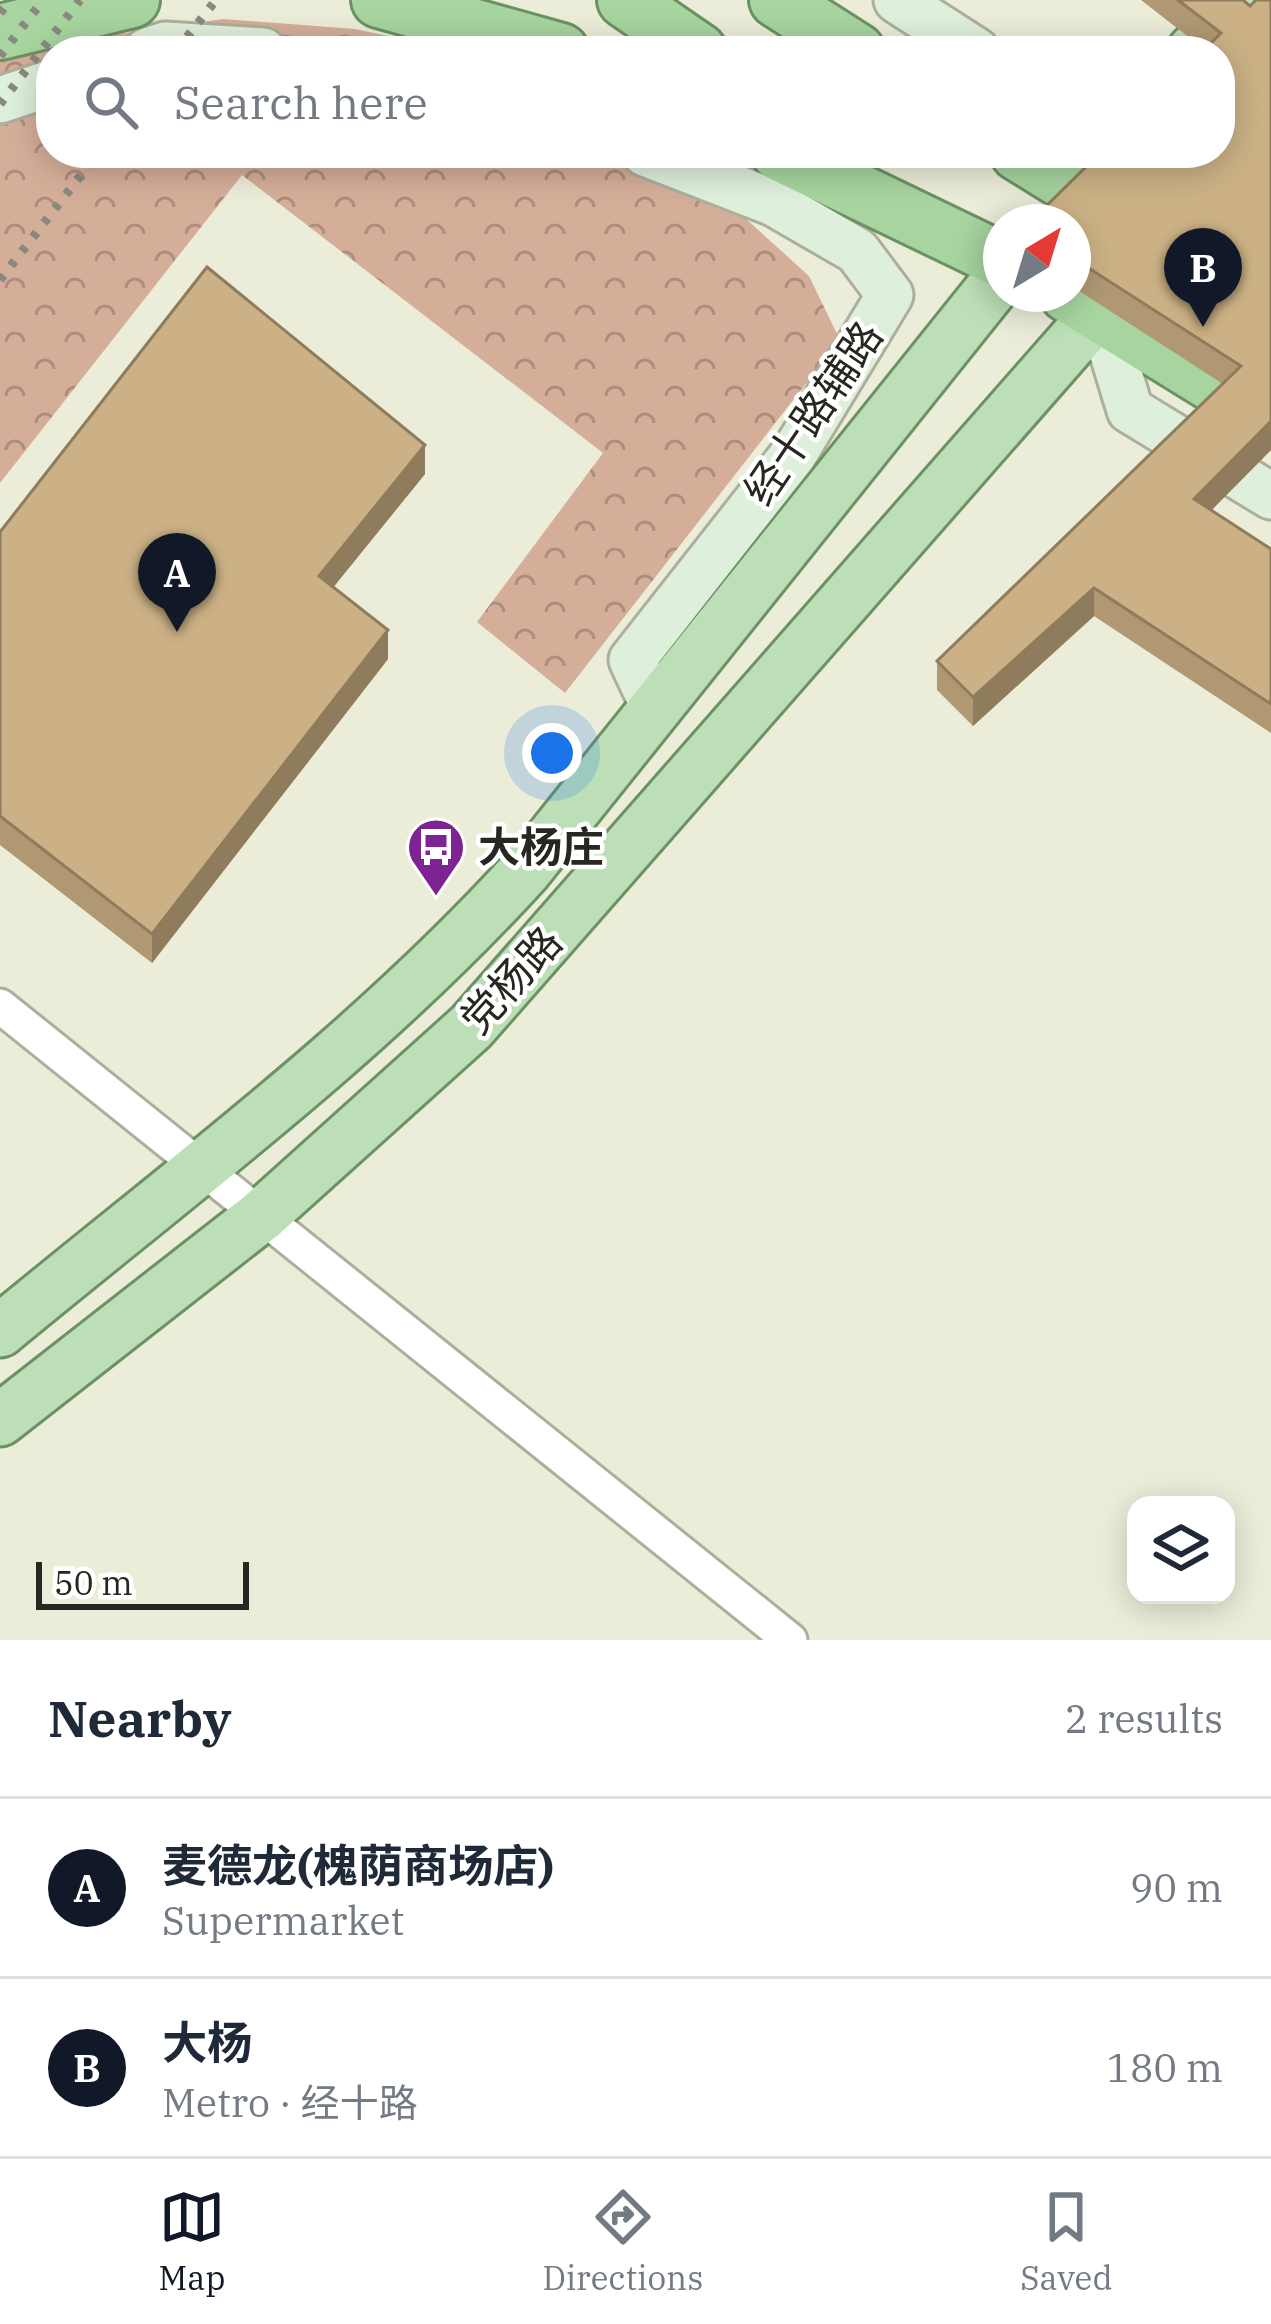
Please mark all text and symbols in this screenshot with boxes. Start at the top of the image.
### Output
search box [36,36,1235,168]
icon: search [78,69,144,135]
text: Search here [174,73,428,131]
north arrow [983,204,1091,312]
pin: B [1164,228,1242,327]
street label: 经十路辅路 [731,310,894,515]
pin: A [138,533,216,632]
your location [522,723,582,783]
bus stop icon: 大杨庄 [405,816,467,898]
place label: 大杨庄 [478,819,604,874]
street label: 党杨路 [448,914,573,1045]
map controls [1127,1496,1235,1604]
button: layers [1127,1496,1235,1604]
scale bar [36,1556,249,1609]
text: 50 m [54,1561,133,1604]
text: Nearby [48,1685,232,1751]
text: 2 results [1065,1693,1223,1744]
text: 麦德龙(槐荫商场店) [162,1836,554,1894]
text: A [73,1862,101,1913]
text: 90 m [1130,1862,1223,1913]
text: Supermarket [162,1895,404,1946]
text: 大杨 [162,2013,252,2071]
text: B [73,2042,101,2093]
text: 180 m [1107,2042,1223,2093]
text: Metro · 经十路 [162,2077,418,2128]
tab: Map [158,2184,225,2299]
tab: Directions [542,2184,703,2299]
tab: Saved [1020,2184,1113,2299]

